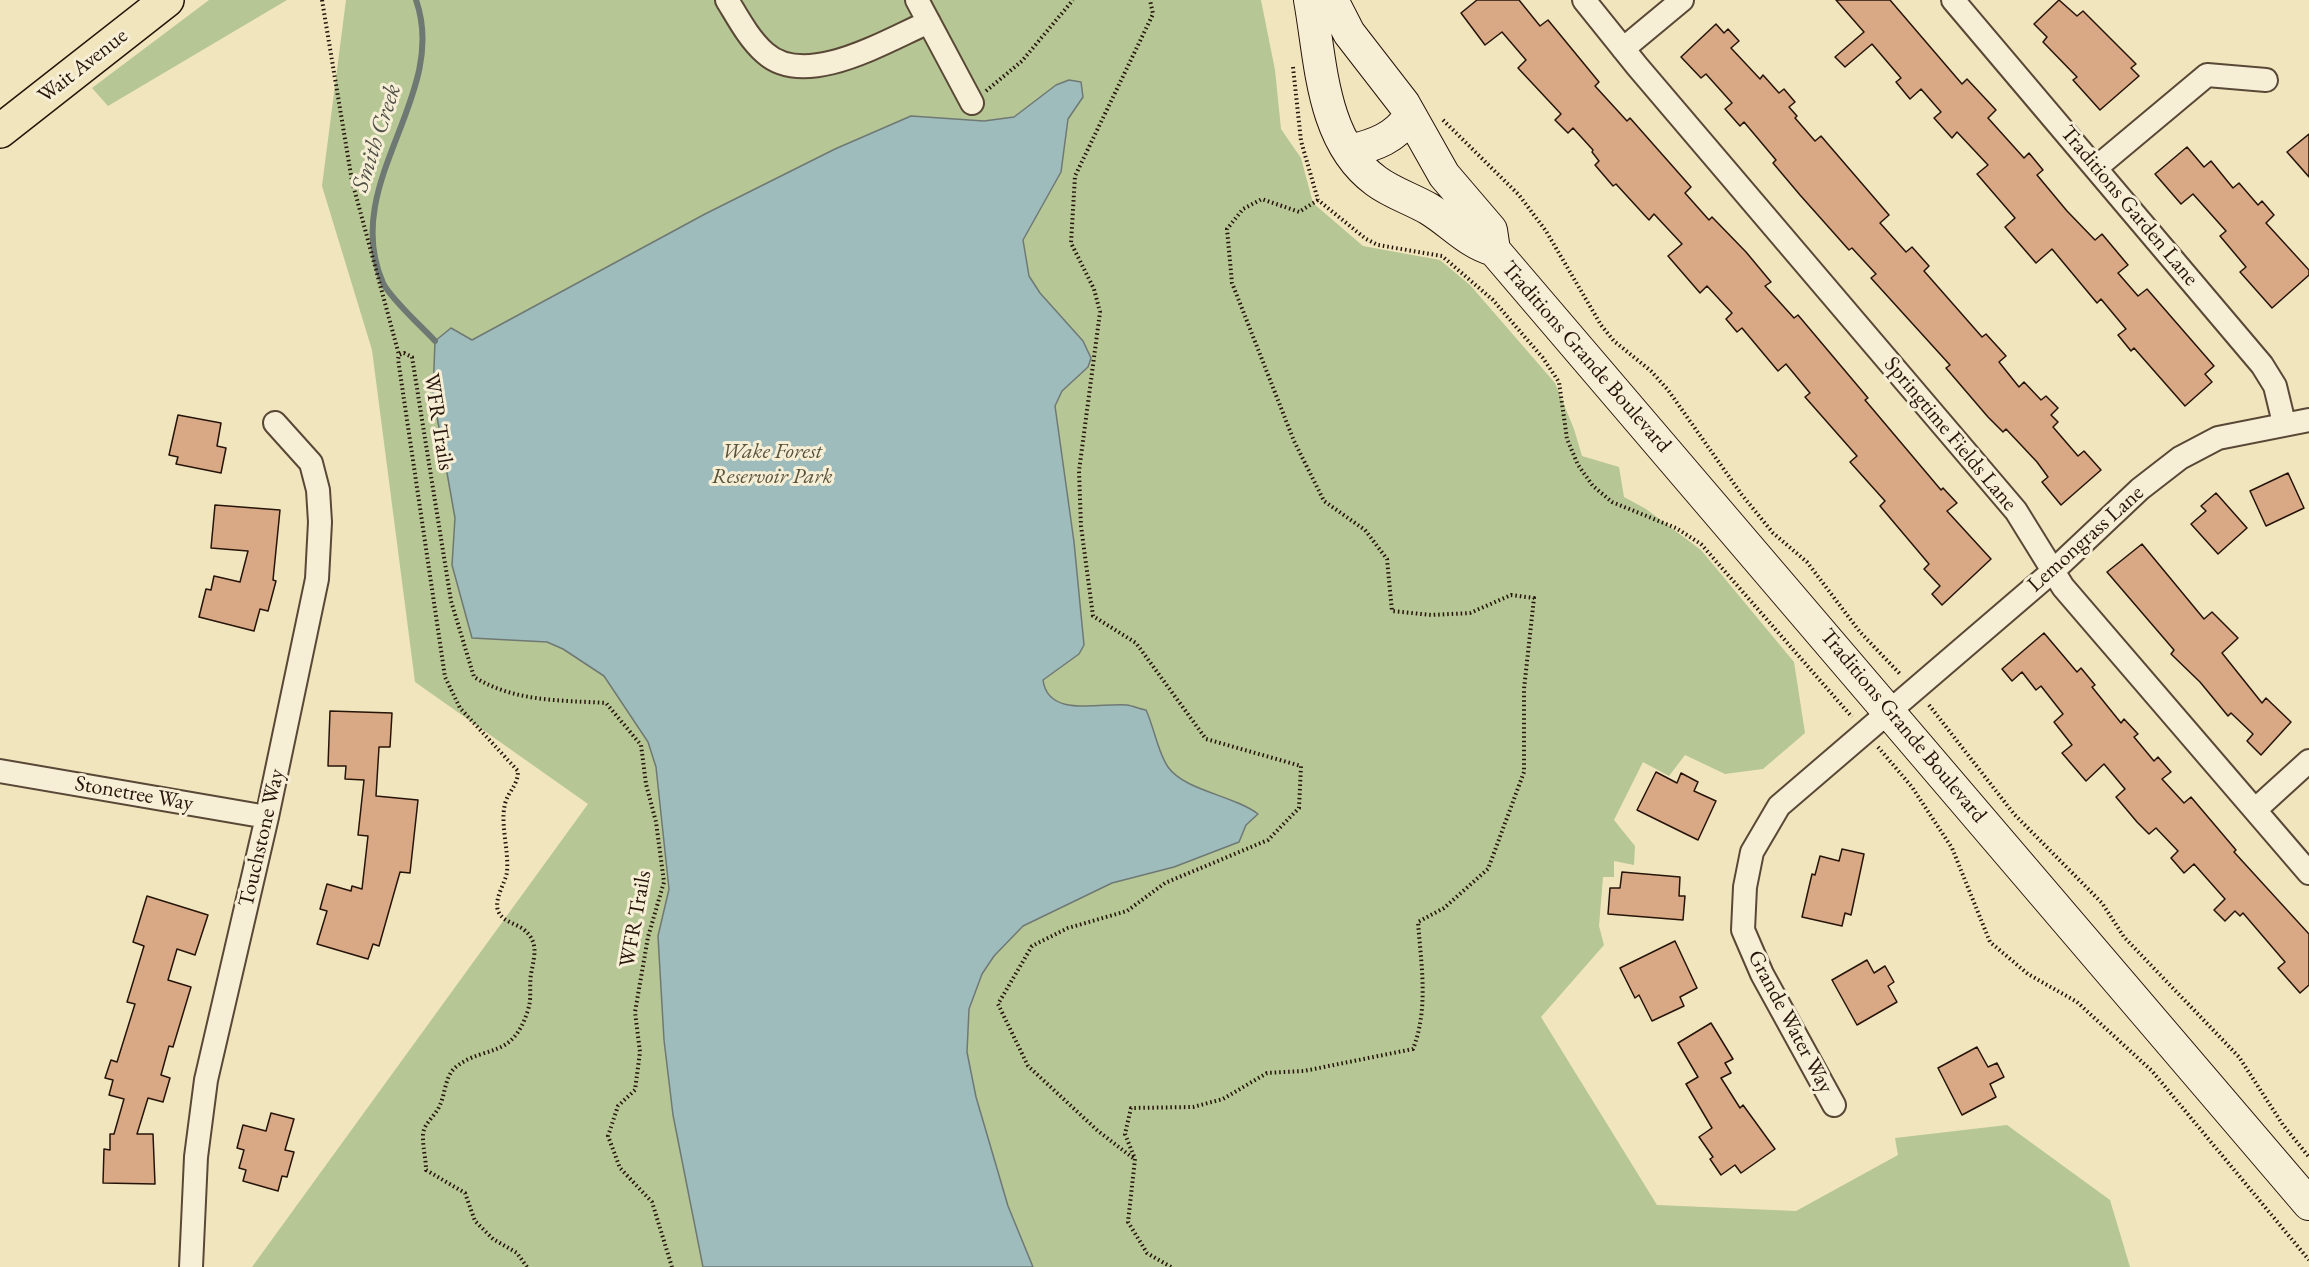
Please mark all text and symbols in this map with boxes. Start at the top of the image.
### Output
street label: Wait Avenue [33,23,133,109]
water label: Smith Creek [346,81,408,195]
street label: Traditions Garden Lane [2054,120,2204,292]
street label: Traditions Grande Boulevard [1496,256,1676,458]
street label: Springtime Fields Lane [1878,352,2022,516]
street label: WFR Trails [417,372,459,472]
park label: Wake Forest Reservoir Park [712,439,832,490]
street label: Lemongrass Lane [2022,480,2150,598]
street label: Traditions Grande Boulevard [1814,624,1992,828]
street label: Touchstone Way [233,766,291,910]
street label: Stonetree Way [73,771,195,817]
street label: WFR Trails [614,868,658,970]
street label: Grande Water Way [1741,946,1839,1098]

